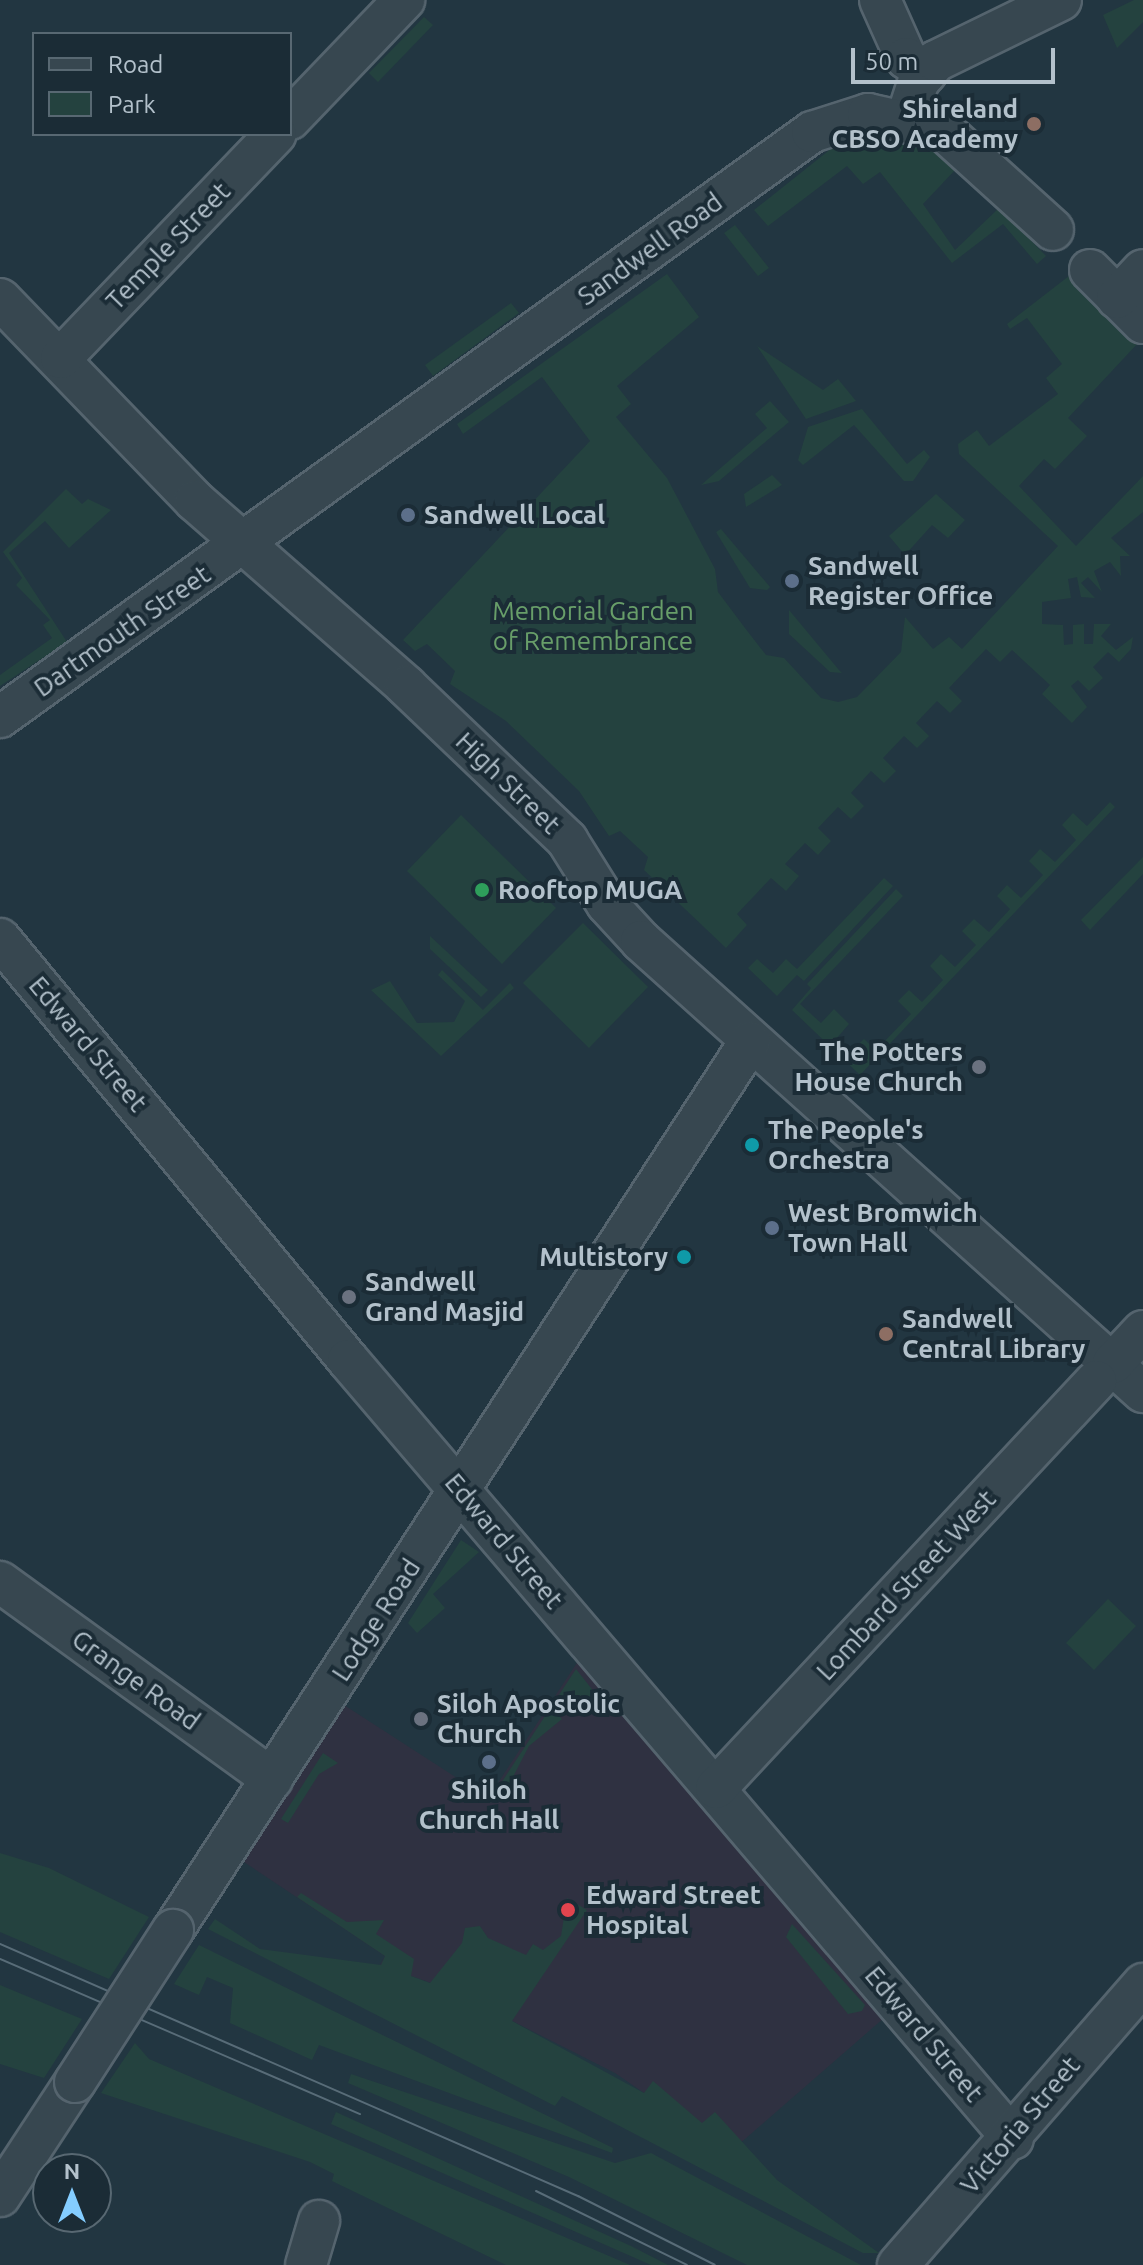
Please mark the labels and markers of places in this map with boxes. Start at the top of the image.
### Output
place label: Shireland CBSO Academy [832,93,1018,154]
marker: Shireland CBSO Academy [1025,115,1043,133]
place label: Sandwell Local [424,499,605,531]
marker: Sandwell Local [399,506,417,524]
place label: Sandwell Register Office [808,550,993,612]
marker: Sandwell Register Office [783,572,801,590]
place label: Rooftop MUGA [498,874,682,906]
marker: Rooftop MUGA [473,881,491,899]
place label: The Potters House Church [794,1036,963,1098]
marker: The Potters House Church [970,1058,988,1076]
place label: The People's Orchestra [768,1114,924,1176]
marker: The People's Orchestra [743,1136,761,1154]
place label: West Bromwich Town Hall [788,1197,978,1258]
marker: West Bromwich Town Hall [763,1219,781,1237]
place label: Multistory [539,1241,668,1273]
marker: Multistory [675,1248,693,1266]
place label: Sandwell Grand Masjid [365,1266,524,1328]
marker: Sandwell Grand Masjid [340,1288,358,1306]
place label: Sandwell Central Library [902,1303,1085,1364]
marker: Sandwell Central Library [877,1325,895,1343]
place label: Siloh Apostolic Church [437,1688,620,1750]
marker: Siloh Apostolic Church [412,1710,430,1728]
marker: Shiloh Church Hall [480,1753,498,1771]
place label: Shiloh Church Hall [419,1774,559,1836]
place label: Edward Street Hospital [586,1879,761,1940]
marker: Edward Street Hospital [557,1899,579,1921]

